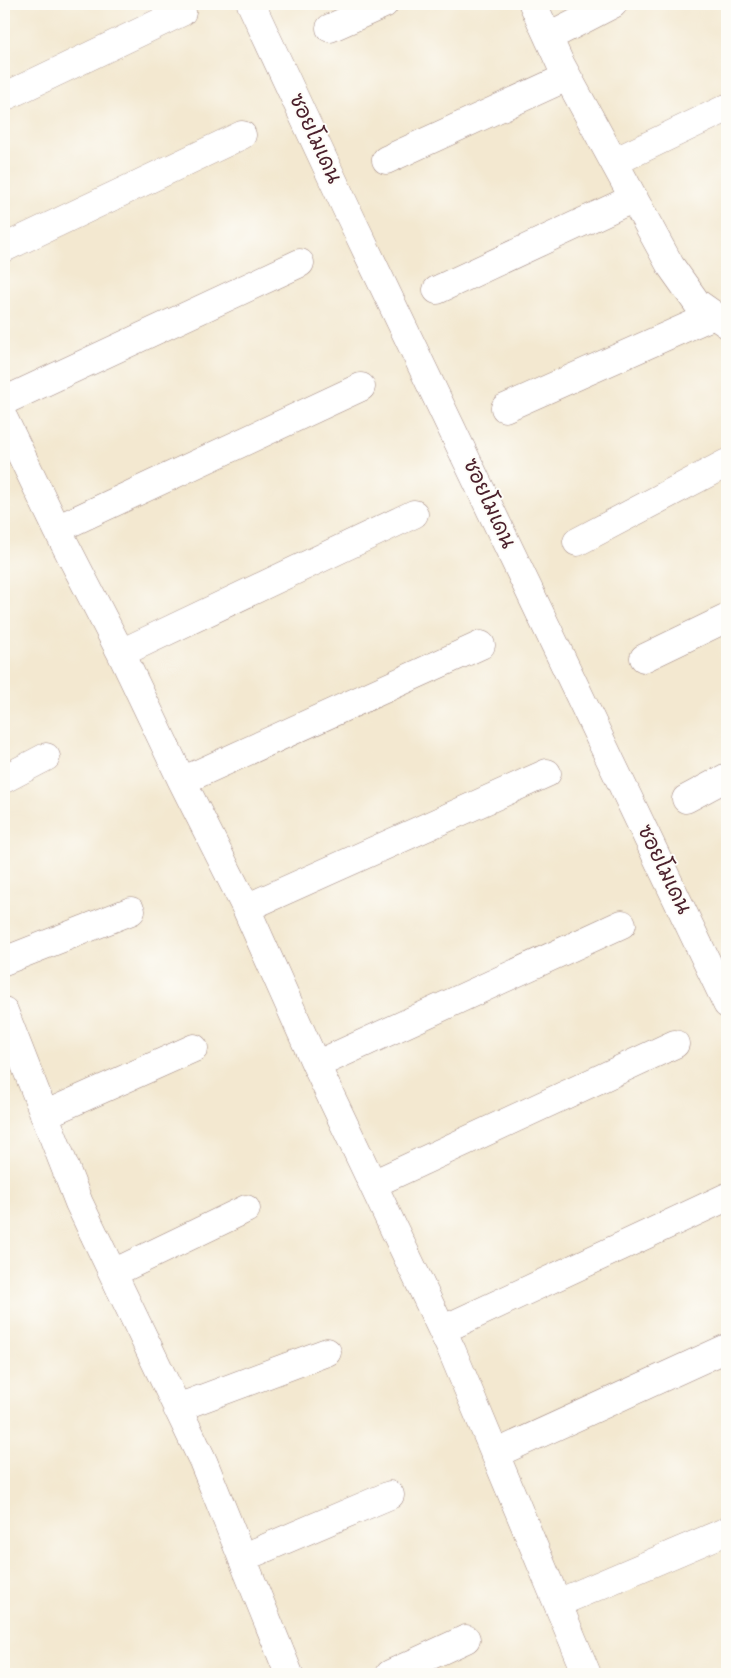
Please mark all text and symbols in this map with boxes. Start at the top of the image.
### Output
street label: ซอยโมเดน [280,89,348,189]
street label: ซอยโมเดน [454,454,522,554]
street label: ซอยโมเดน [628,820,698,920]

